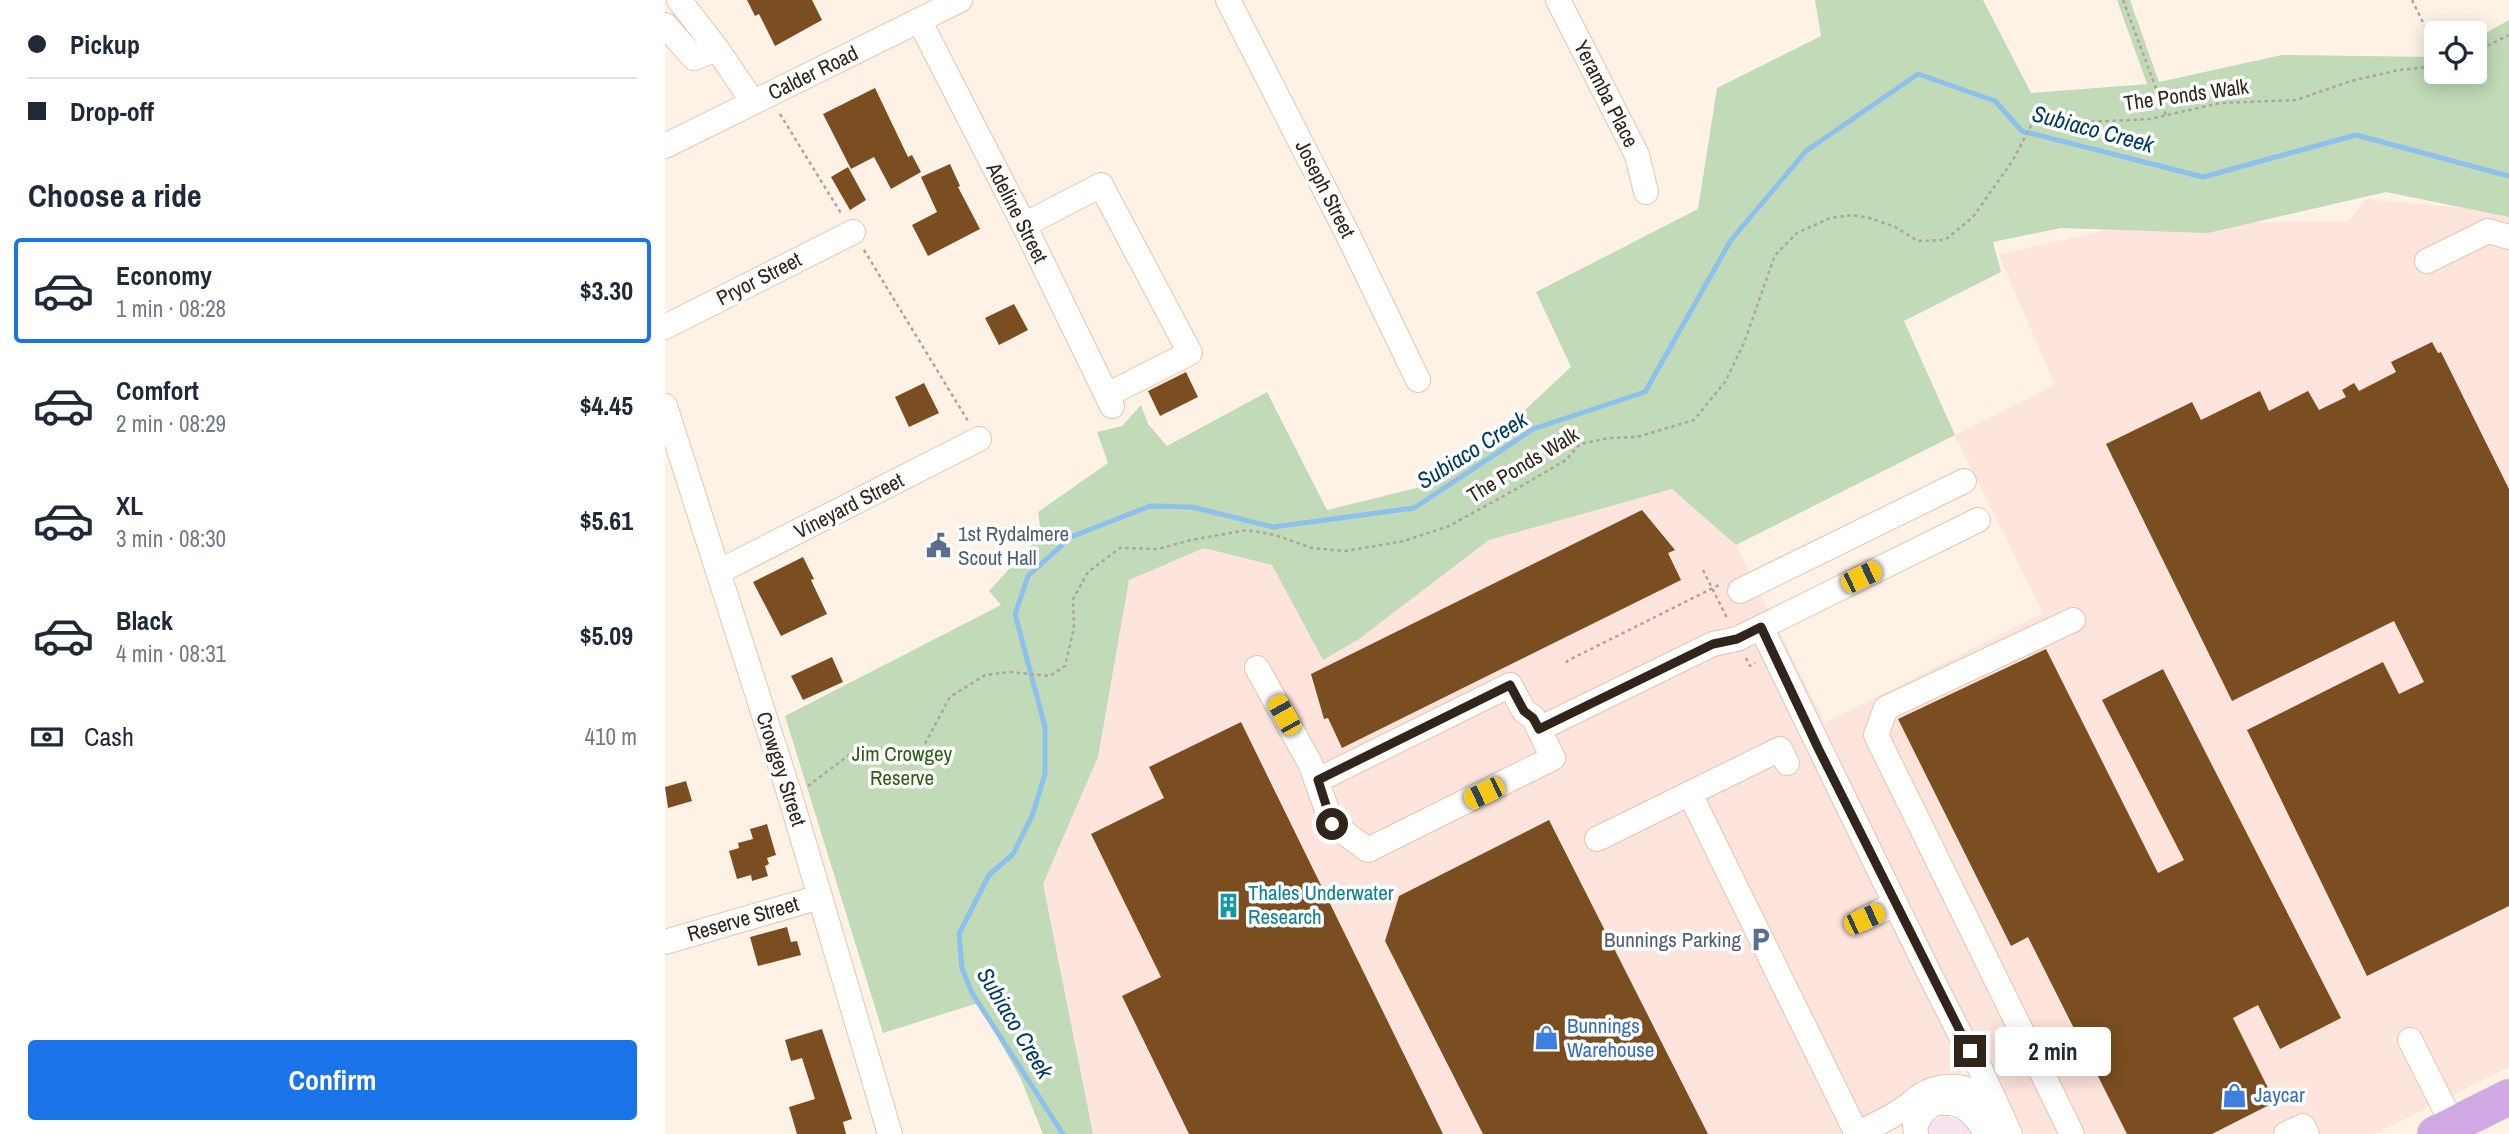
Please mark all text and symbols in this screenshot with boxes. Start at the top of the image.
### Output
map controls [2424,21,2487,84]
button: locate [2424,21,2487,84]
text: Pickup [70,27,140,62]
street label: Yeramba Place [1567,35,1646,152]
street label: Calder Road [763,38,863,107]
street label: The Ponds Walk [2122,71,2251,118]
text: Drop-off [70,94,154,129]
water label: Subiaco Creek [2029,97,2159,160]
street label: Joseph Street [1288,135,1363,243]
street label: Adeline Street [979,157,1055,268]
text: Choose a ride [28,174,202,217]
street label: Pryor Street [711,245,806,312]
text: Economy [116,258,212,293]
icon: car [32,259,95,322]
text: $3.30 [580,273,633,308]
text: 1 min · 08:28 [116,293,226,324]
text: Comfort [116,373,199,408]
icon: car [32,374,95,437]
text: $4.45 [580,388,633,423]
water label: Subiaco Creek [1411,403,1534,496]
text: 2 min · 08:29 [116,408,226,439]
street label: The Ponds Walk [1461,420,1584,509]
street label: Vineyard Street [789,465,909,546]
text: XL [116,488,143,523]
icon: car [32,489,95,552]
text: $5.61 [580,503,633,538]
place label: 1st Rydalmere Scout Hall [958,519,1069,572]
text: 3 min · 08:30 [116,523,226,554]
public building icon: 1st Rydalmere Scout Hall [924,532,952,560]
car [1838,558,1885,596]
text: Black [116,603,173,638]
icon: car [32,604,95,667]
text: $5.09 [580,618,633,653]
text: 4 min · 08:31 [116,638,226,669]
car [1265,692,1304,738]
street label: Crowgey Street [749,708,814,830]
icon: cash [28,718,66,756]
text: Cash [84,719,134,754]
text: 410 m [585,721,637,752]
park label: Jim Crowgey Reserve [852,739,953,792]
car [1461,774,1508,812]
route start [1316,808,1348,840]
place label: Thales Underwater Research [1248,878,1394,931]
street label: Reserve Street [684,889,802,948]
building icon: Thales Underwater Research [1214,891,1242,919]
car [1841,901,1888,937]
place label: Bunnings Parking [1604,925,1741,954]
parking icon: Bunnings Parking [1747,926,1775,954]
water label: Subiaco Creek [970,961,1062,1086]
place label: Bunnings Warehouse [1567,1011,1654,1064]
shop icon: Bunnings Warehouse [1533,1024,1561,1052]
callout: 2 min [1995,1026,2110,1076]
route end [1954,1035,1986,1067]
text: 2 min [2028,1036,2078,1067]
button: Confirm [28,1040,637,1120]
place label: Jaycar [2254,1080,2305,1109]
shop icon: Jaycar [2220,1081,2248,1109]

